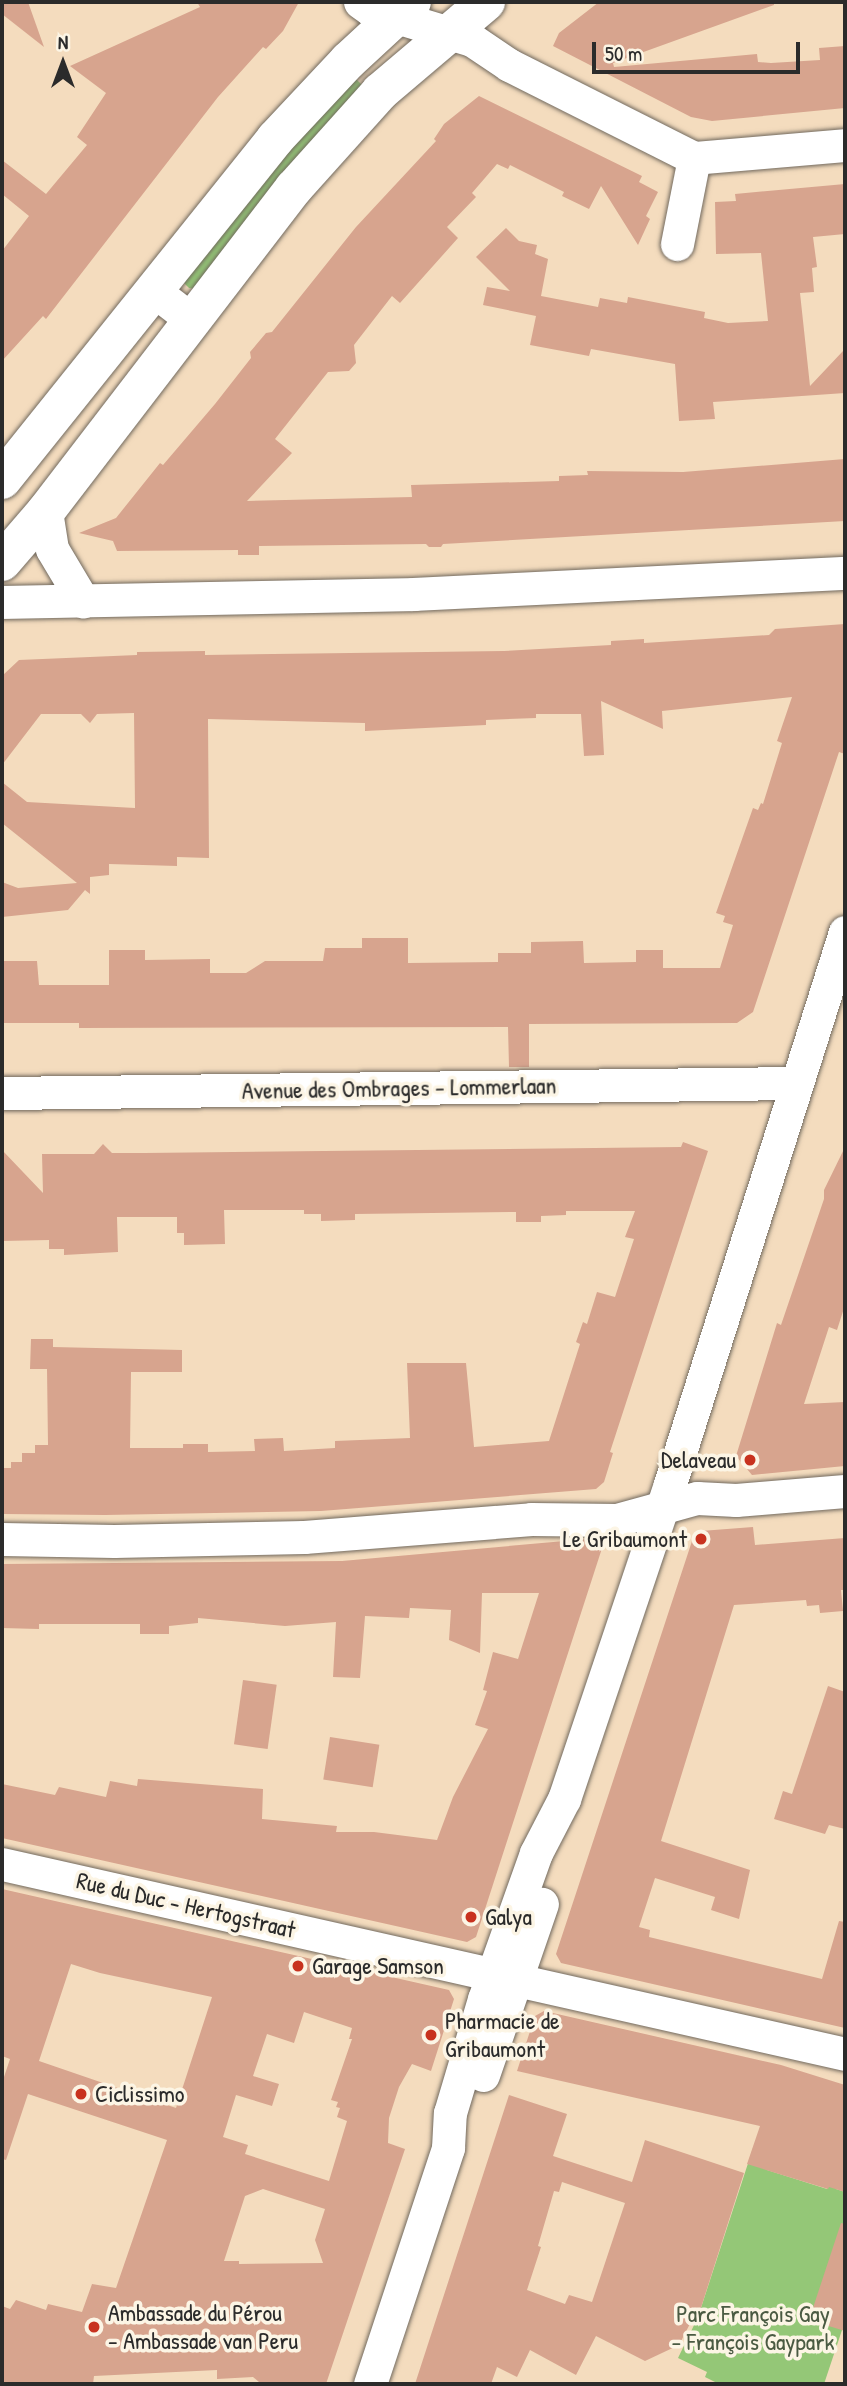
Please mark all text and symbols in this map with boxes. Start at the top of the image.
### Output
north arrow [28,28,98,98]
scale bar [595,28,803,72]
text: N [58,29,68,55]
text: 50 m [605,39,642,68]
street label: Avenue des Ombrages - Lommerlaan [242,1071,556,1105]
place label: Delaveau [661,1446,736,1474]
marker: Delaveau [742,1452,758,1468]
place label: Le Gribaumont [563,1525,687,1553]
marker: Le Gribaumont [693,1531,709,1547]
street label: Rue du Duc - Hertogstraat [74,1866,298,1944]
place label: Galya [485,1903,532,1931]
marker: Galya [463,1909,479,1925]
place label: Garage Samson [312,1952,444,1980]
marker: Garage Samson [290,1958,306,1974]
place label: Pharmacie de Gribaumont [445,2007,560,2063]
marker: Pharmacie de Gribaumont [423,2027,439,2043]
place label: Ciclissimo [95,2080,184,2108]
marker: Ciclissimo [73,2086,89,2102]
place label: Ambassade du Pérou - Ambassade van Peru [108,2299,298,2355]
park label: Parc François Gay - François Gaypark [672,2300,834,2356]
marker: Ambassade du Pérou - Ambassade van Peru [86,2319,102,2335]

